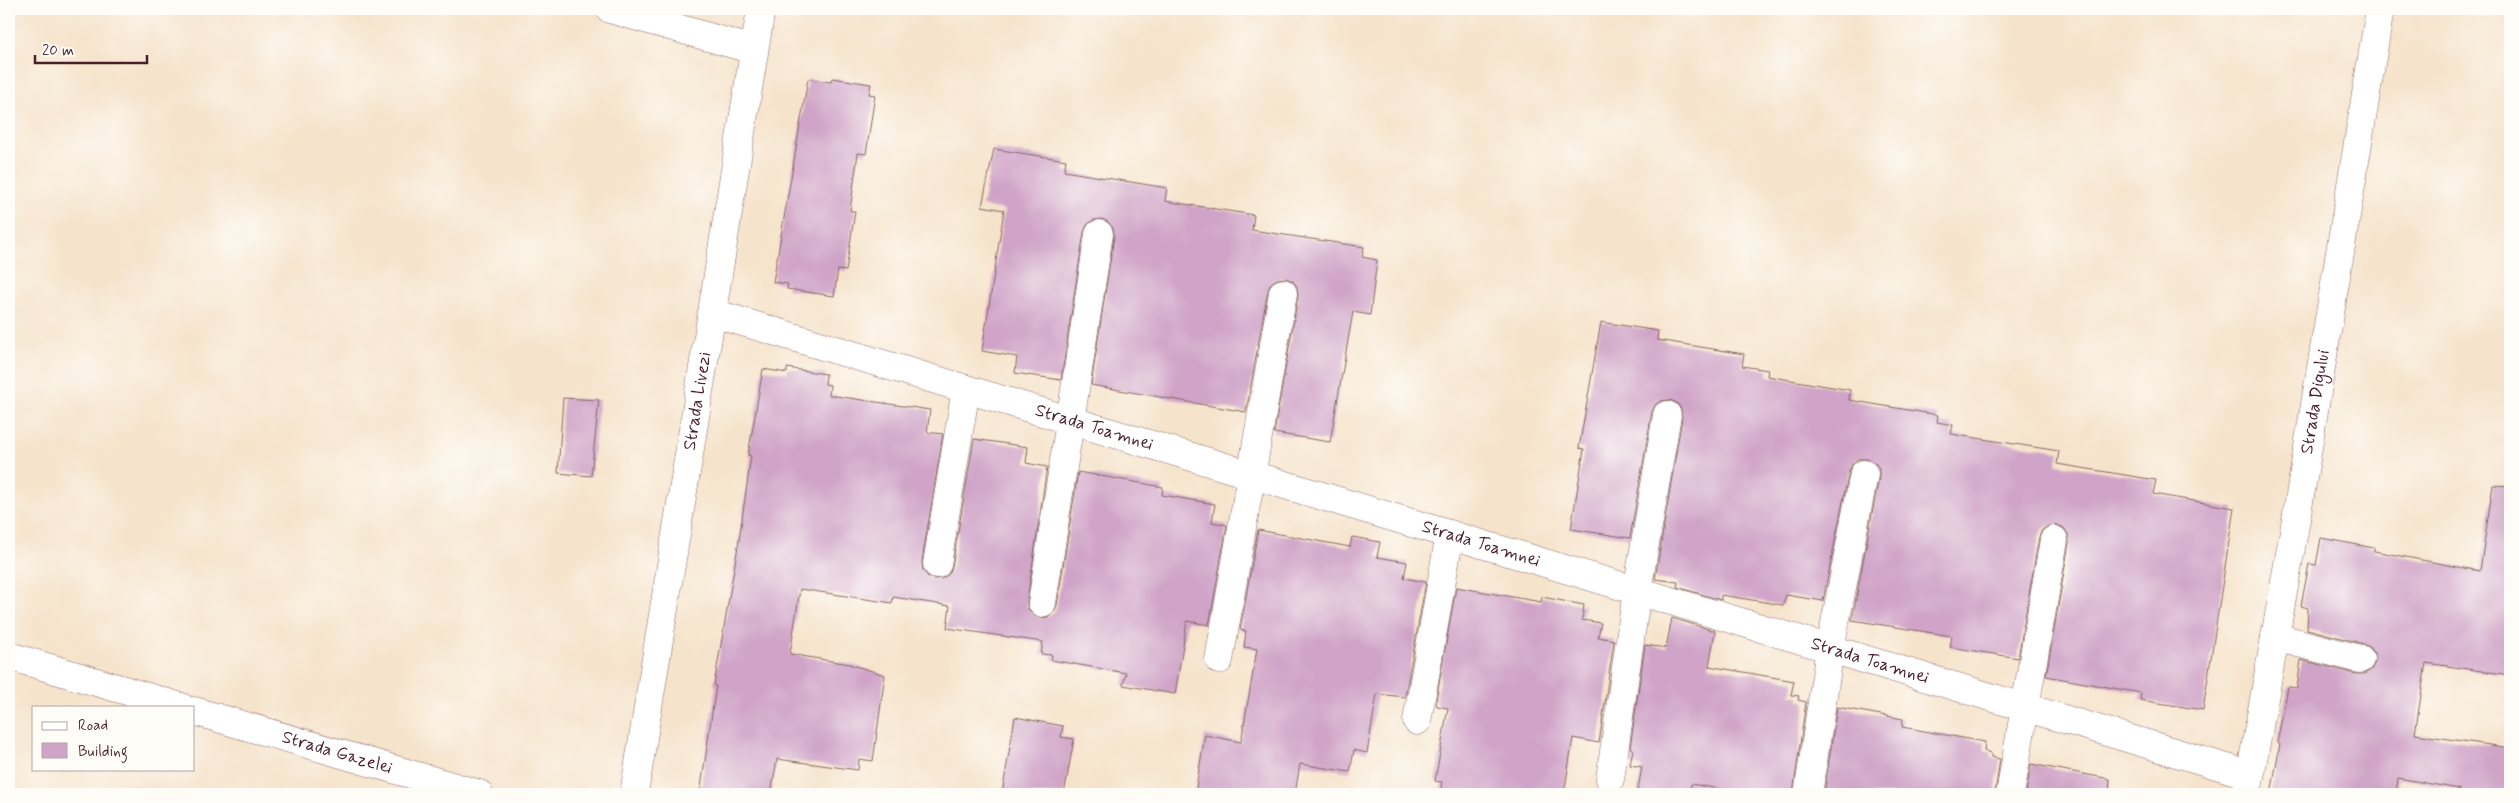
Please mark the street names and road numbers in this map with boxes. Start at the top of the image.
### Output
street label: Strada Digului [2295,348,2336,456]
street label: Strada Livezi [678,350,717,452]
street label: Strada Toamnei [1032,398,1156,457]
street label: Strada Toamnei [1419,515,1543,573]
street label: Strada Toamnei [1808,632,1932,690]
street label: Strada Gazelei [279,725,395,780]

